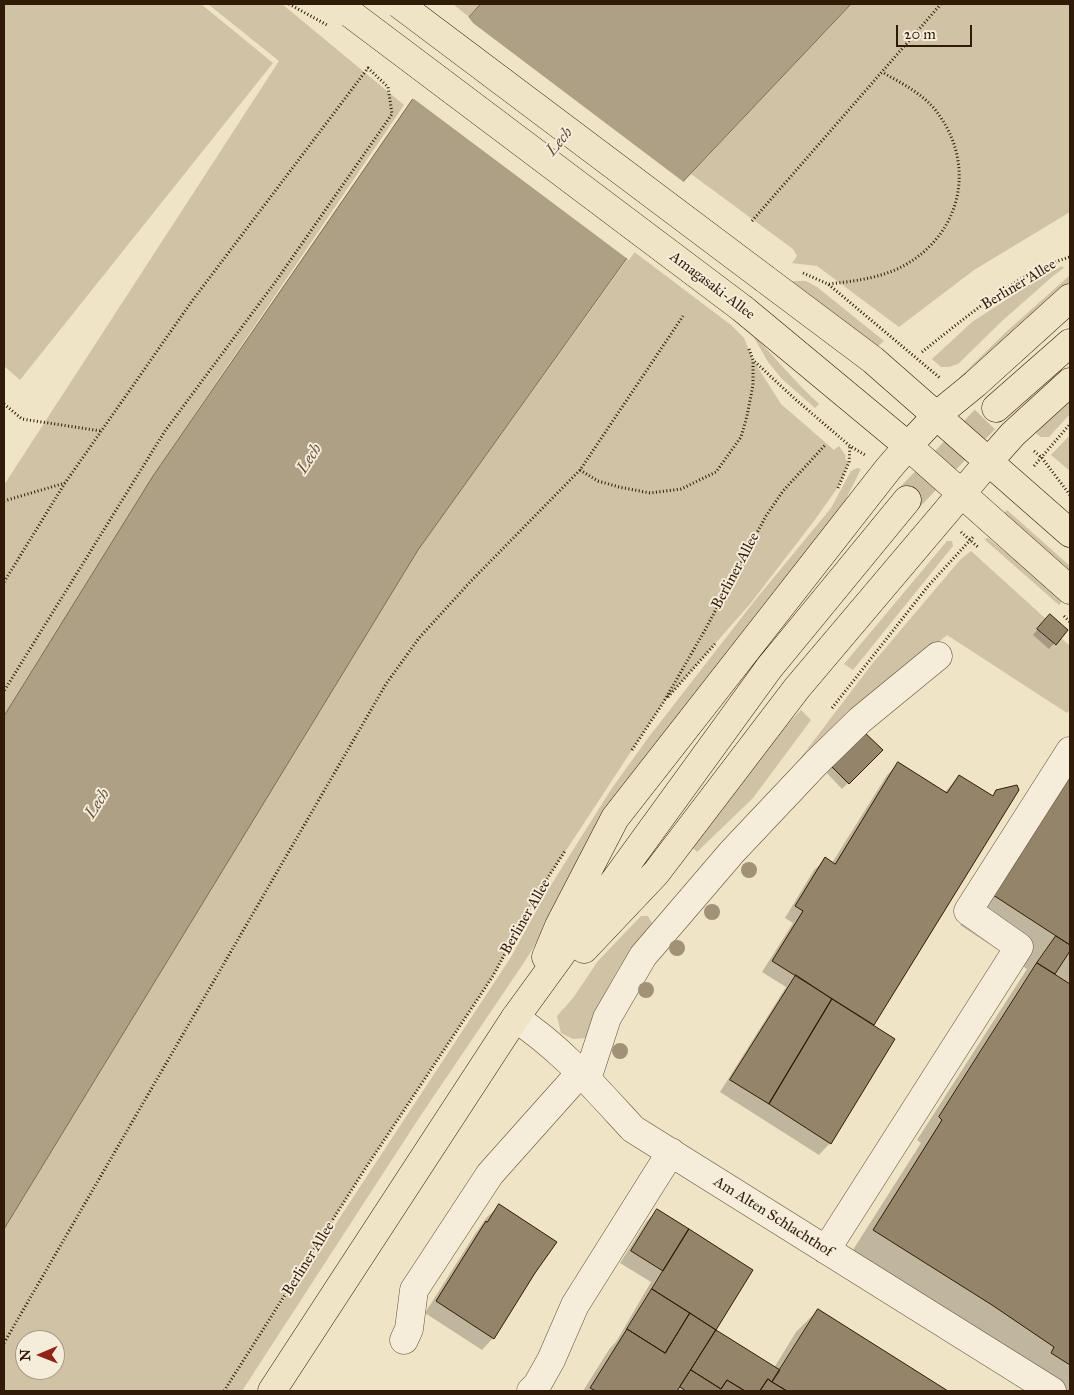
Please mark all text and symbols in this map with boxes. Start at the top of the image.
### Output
scale bar [899,15,975,47]
text: 20 m [904,25,936,43]
water label: Lech [543,124,577,160]
street label: Amagasaki-Allee [666,248,758,324]
street label: Berliner Allee [978,256,1060,314]
water label: Lech [294,441,326,477]
street label: Berliner Allee [708,530,764,612]
water label: Lech [82,786,114,822]
street label: Berliner Allee [497,876,555,958]
street label: Am Alten Schlachthof [710,1173,836,1261]
street label: Berliner Allee [279,1219,339,1299]
north arrow [15,1330,65,1380]
text: N [17,1349,34,1361]

